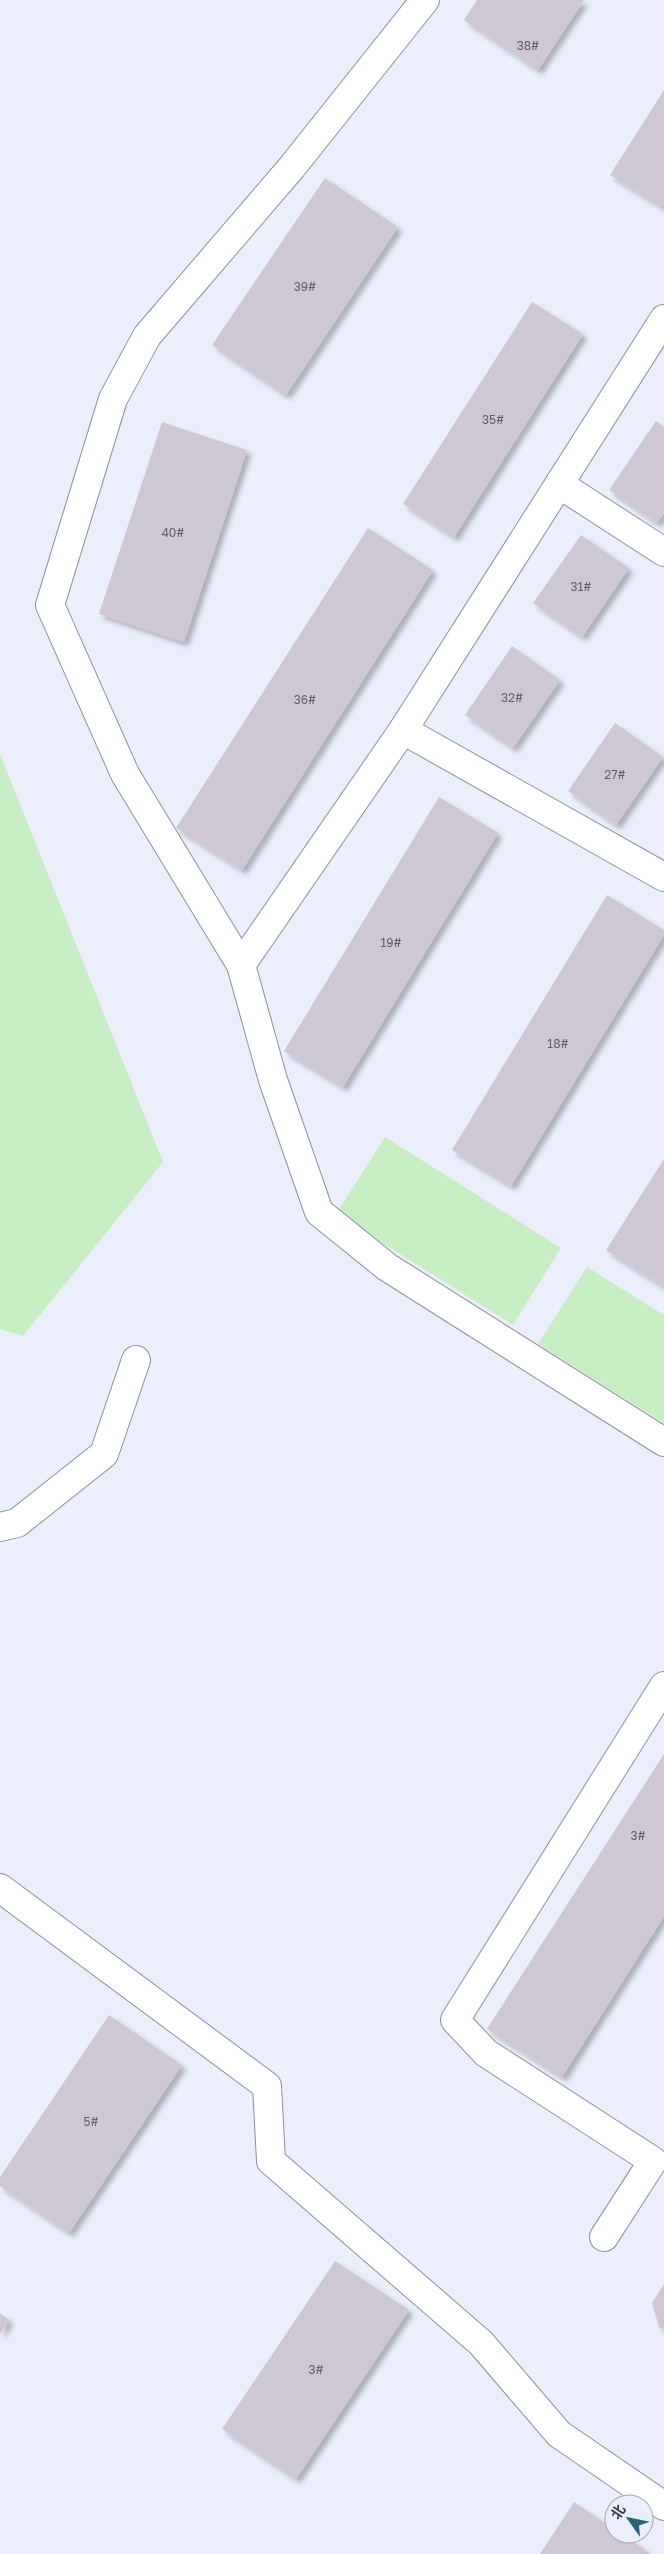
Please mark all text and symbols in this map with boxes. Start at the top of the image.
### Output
house number: 38# [517,38,539,53]
house number: 39# [294,279,316,294]
house number: 35# [482,412,504,427]
house number: 40# [162,525,184,540]
house number: 31# [570,579,592,594]
house number: 32# [501,690,523,705]
house number: 36# [294,692,316,707]
house number: 27# [604,767,626,782]
house number: 19# [380,935,402,950]
house number: 18# [547,1036,569,1051]
house number: 3# [630,1828,646,1843]
house number: 5# [83,2114,99,2129]
house number: 3# [308,2362,324,2377]
north arrow [604,2494,654,2544]
text: 北 [607,2501,629,2522]

